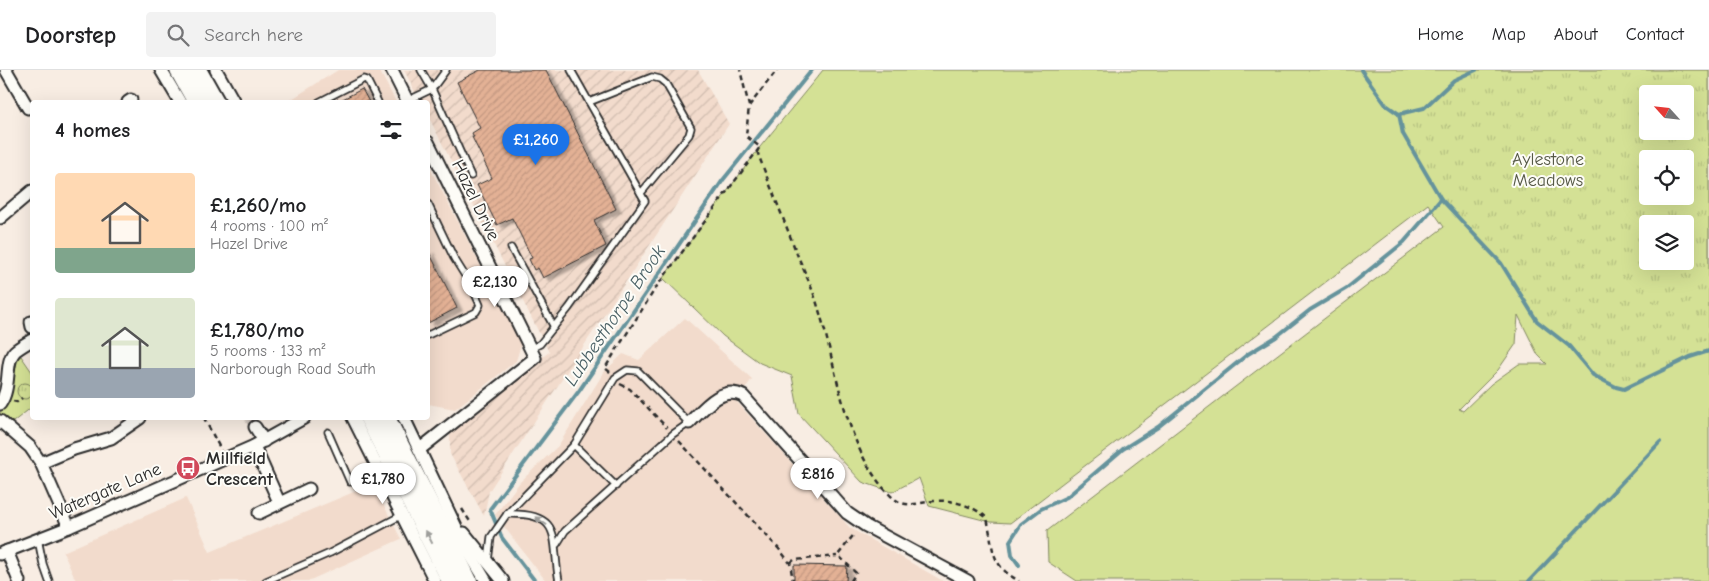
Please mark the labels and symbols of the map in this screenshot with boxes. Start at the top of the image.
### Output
north arrow [1639,85,1694,140]
pin: £1,260 [495,124,577,166]
park label: Aylestone Meadows [1512,149,1584,191]
street label: Hazel Drive [447,156,504,244]
water label: Lubbesthorpe Brook [560,240,671,390]
pin: £2,130 [454,266,536,308]
place label: Millfield Crescent [206,448,274,490]
bus stop icon: Millfield Crescent [175,455,201,481]
street label: Watergate Lane [46,458,164,524]
pin: £816 [788,458,848,500]
pin: £1,780 [342,462,424,505]
one-way arrow [534,516,548,526]
one-way arrow [425,530,434,545]

